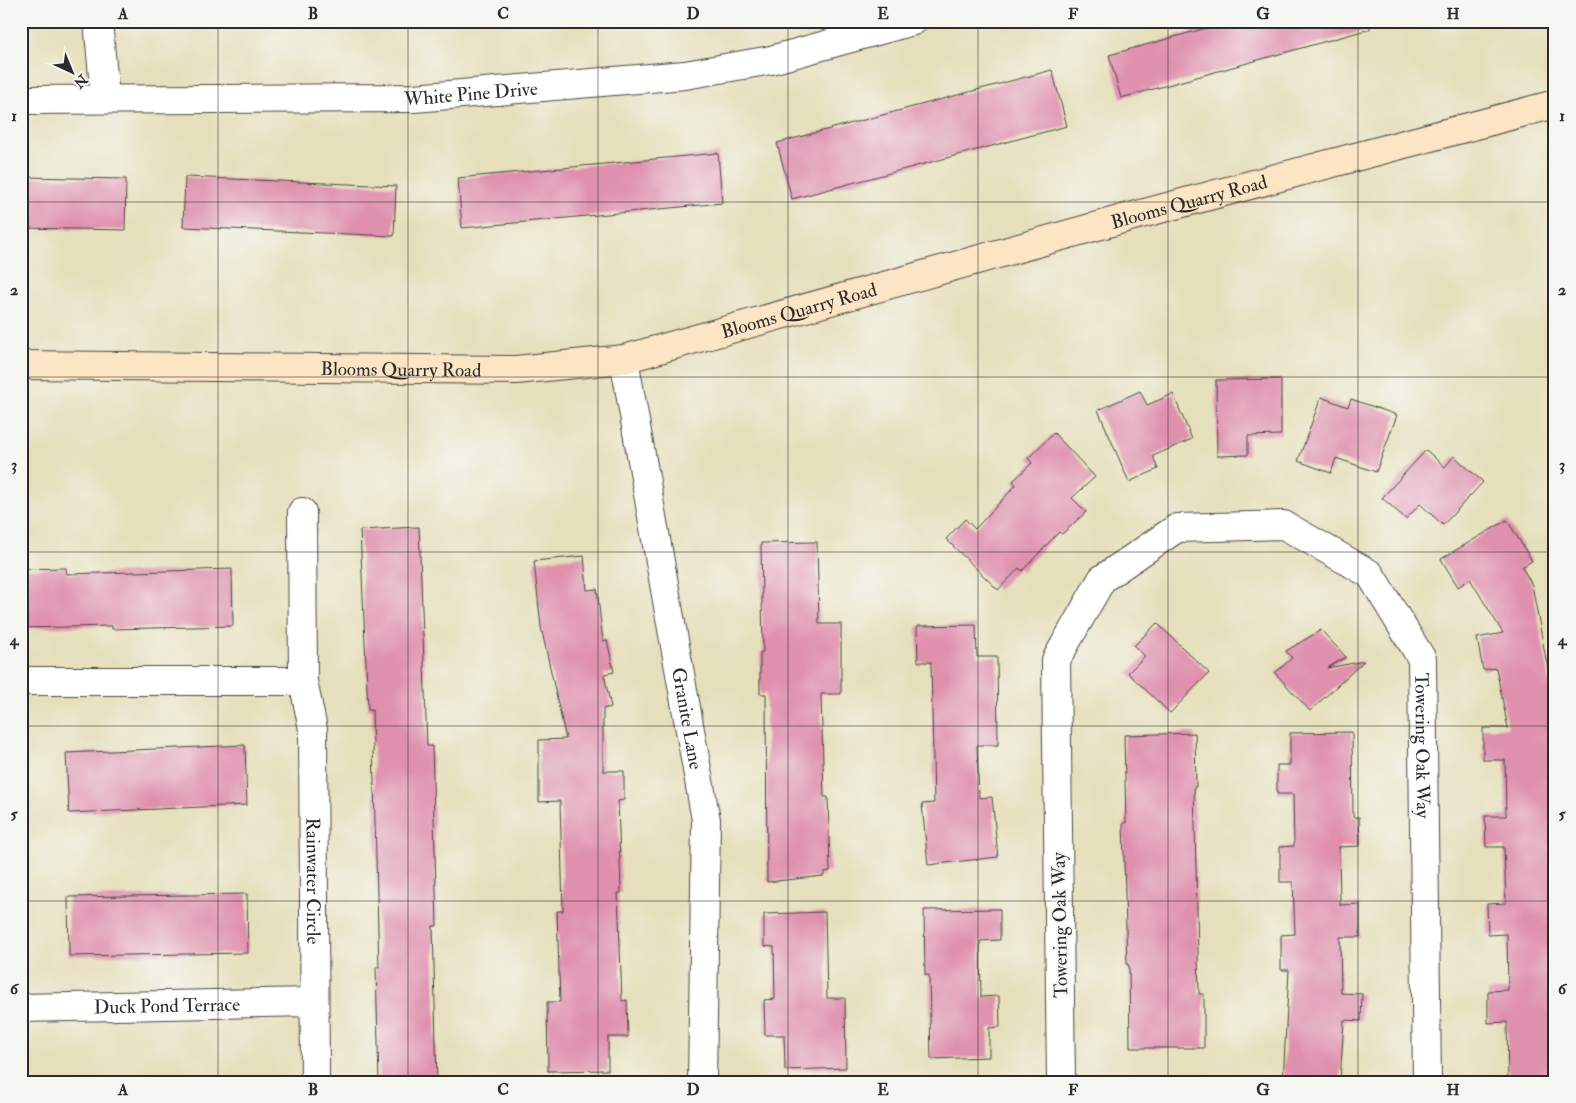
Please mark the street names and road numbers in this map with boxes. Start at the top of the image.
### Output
street label: White Pine Drive [403,77,539,111]
street label: Blooms Quarry Road [1108,170,1270,235]
street label: Blooms Quarry Road [718,277,880,344]
street label: Blooms Quarry Road [320,357,482,383]
street label: Granite Lane [666,666,708,771]
street label: Towering Oak Way [1409,673,1435,819]
street label: Rainwater Circle [301,817,325,945]
street label: Towering Oak Way [1047,851,1073,998]
street label: Duck Pond Terrace [94,993,240,1020]

